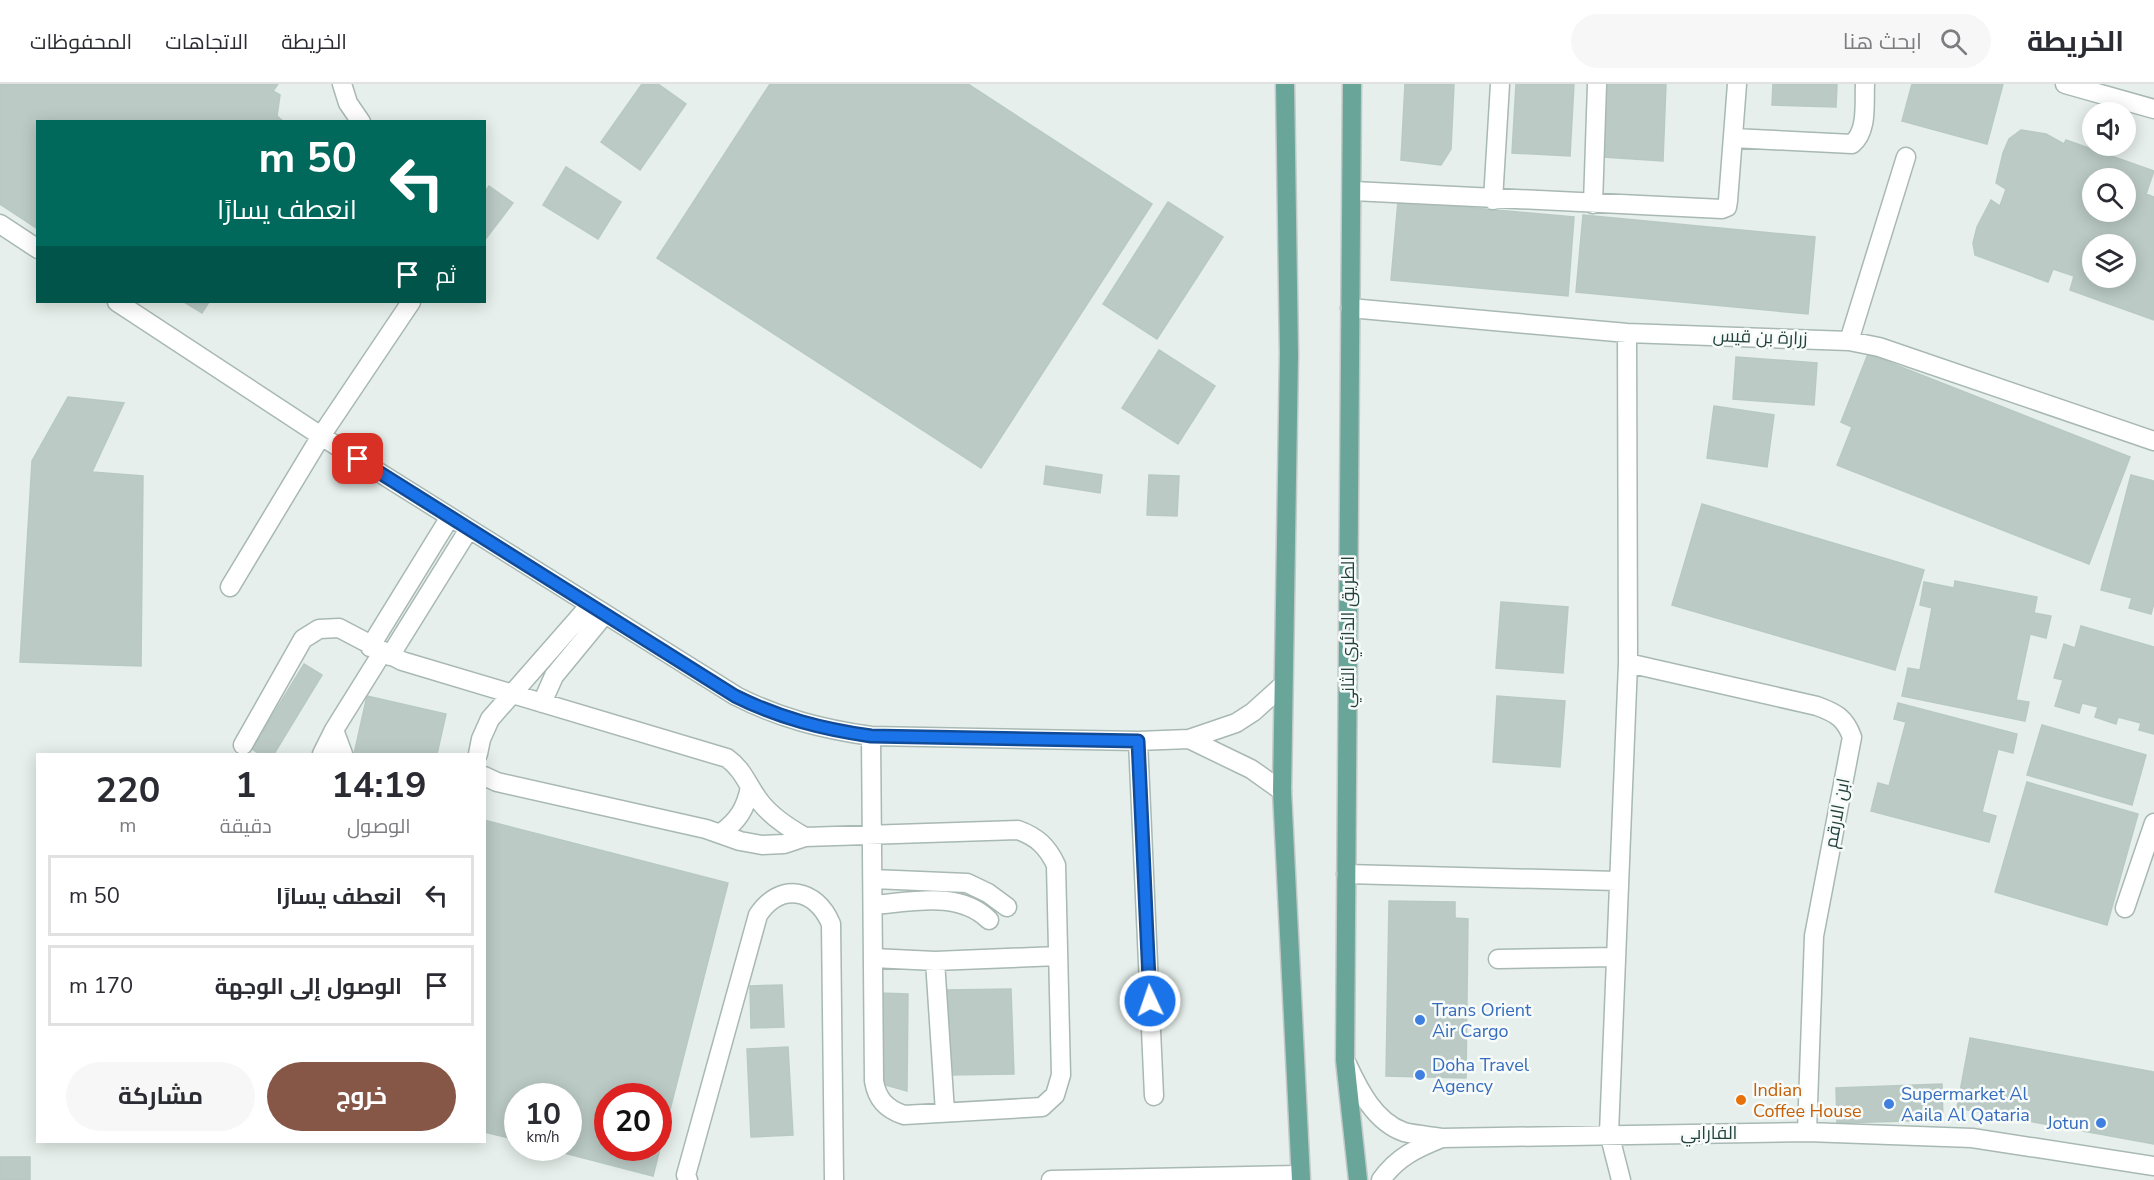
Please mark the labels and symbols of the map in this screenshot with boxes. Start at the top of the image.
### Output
street label: زرارة بن قيس [1712,323,1808,351]
pin [332,433,383,484]
street label: الطريق الدائري الثاني [1336,556,1362,708]
street label: ابن الارقم [1818,776,1856,850]
position arrow [1118,969,1182,1033]
place label: Trans Orient Air Cargo [1432,998,1532,1043]
marker: Trans Orient Air Cargo [1413,1013,1427,1027]
place label: Doha Travel Agency [1432,1053,1530,1098]
marker: Doha Travel Agency [1413,1068,1427,1082]
place label: Indian Coffee House [1753,1078,1862,1123]
place label: Supermarket Al Aaila Al Qataria [1901,1082,2030,1127]
speed limit sign: 20 [594,1083,672,1161]
marker: Indian Coffee House [1734,1093,1748,1107]
marker: Supermarket Al Aaila Al Qataria [1882,1097,1896,1111]
place label: Jotun [2046,1111,2089,1135]
marker: Jotun [2094,1116,2108,1130]
street label: الفارابي [1681,1121,1737,1147]

